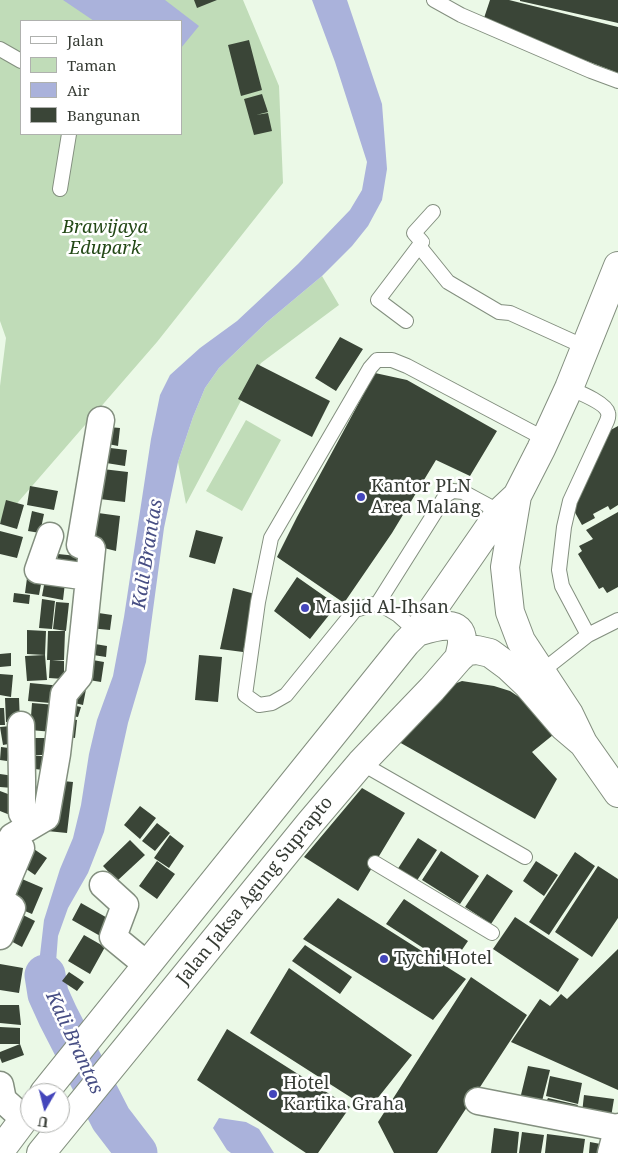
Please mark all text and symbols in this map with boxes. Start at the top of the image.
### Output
legend [20,20,182,135]
text: Jalan [67,30,104,50]
text: Taman [67,55,117,75]
text: Air [67,80,89,100]
text: Bangunan [67,105,140,125]
park label: Brawijaya Edupark [62,217,148,260]
place label: Kantor PLN Area Malang [371,476,481,518]
marker: Kantor PLN Area Malang [355,491,367,503]
water label: Kali Brantas [128,497,168,611]
place label: Masjid Al-Ihsan [315,597,449,619]
marker: Masjid Al-Ihsan [299,602,311,614]
street label: Jalan Jaksa Agung Suprapto [172,792,338,990]
place label: Tychi Hotel [394,948,492,970]
marker: Tychi Hotel [378,953,390,965]
water label: Kali Brantas [40,988,108,1098]
place label: Hotel Kartika Graha [283,1073,404,1116]
north arrow [20,1083,70,1133]
marker: Hotel Kartika Graha [267,1088,279,1100]
text: U [36,1112,49,1132]

